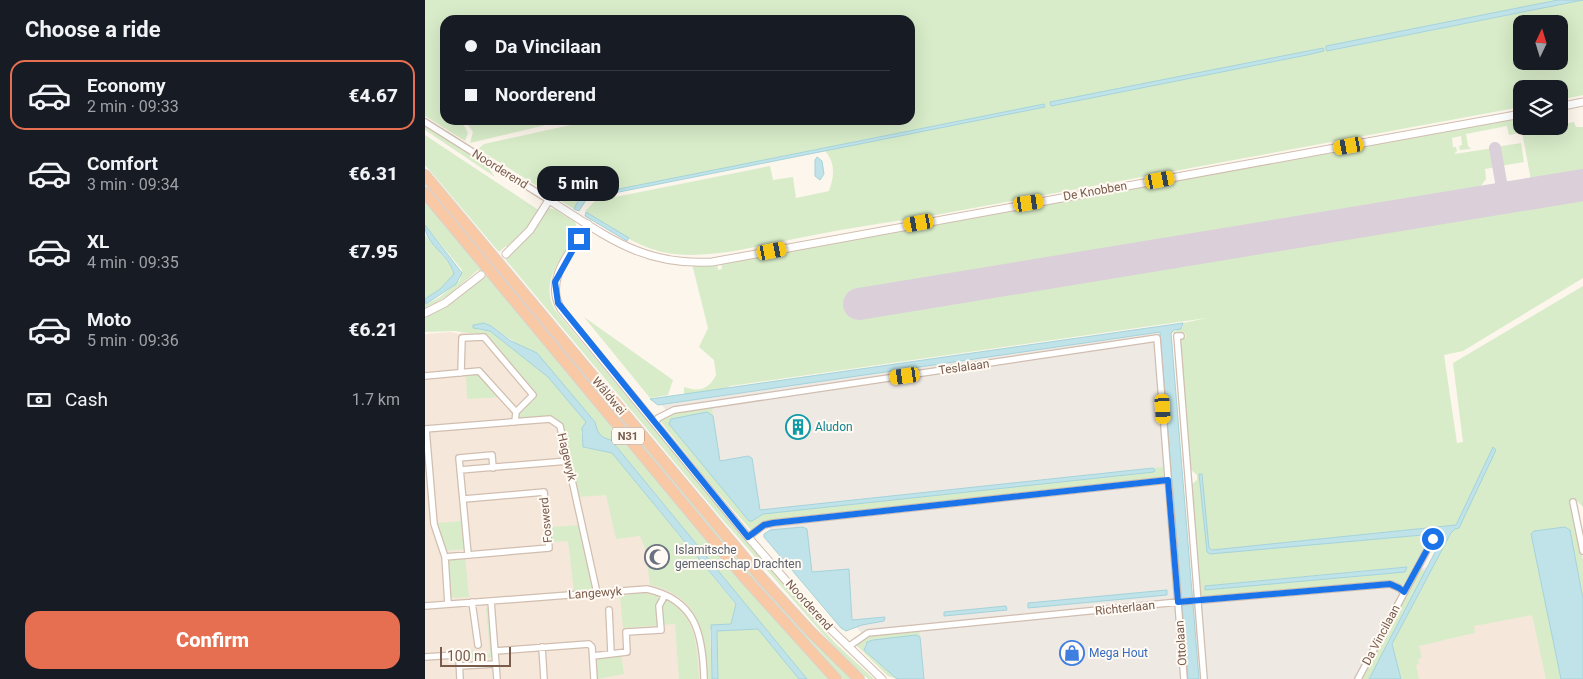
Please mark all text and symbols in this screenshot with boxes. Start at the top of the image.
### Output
north arrow [1513,15,1567,70]
map controls [1513,15,1568,135]
text: Choose a ride [25,17,161,42]
text: Da Vincilaan [495,35,601,58]
icon: car [27,73,72,118]
text: Economy [87,74,166,97]
button: layers [1513,80,1568,135]
text: Noorderend [495,83,596,106]
text: €4.67 [349,84,398,107]
text: 2 min · 09:33 [87,97,179,116]
car [1332,136,1365,156]
street label: Noorderend [470,146,530,192]
icon: car [27,151,72,196]
text: Comfort [87,152,158,175]
text: €6.31 [349,162,398,185]
callout: 5 min [538,166,620,202]
car [1143,170,1176,190]
text: 5 min [558,174,598,193]
text: 3 min · 09:34 [87,175,179,194]
street label: De Knobben [1062,179,1128,203]
car [1013,193,1044,213]
car [902,213,935,233]
route end [568,228,590,250]
icon: car [27,229,72,274]
text: XL [87,230,109,253]
text: €7.95 [349,240,398,263]
car [755,241,788,261]
text: 4 min · 09:35 [87,253,179,272]
icon: car [27,307,72,352]
text: Moto [87,308,131,331]
text: €6.21 [349,318,398,341]
text: 5 min · 09:36 [87,331,179,350]
street label: Teslalaan [938,357,990,377]
car [889,366,920,386]
street label: Wâldwei [589,374,629,418]
icon: cash [25,386,53,414]
text: Cash [65,388,108,411]
text: 1.7 km [352,390,400,409]
car [1154,394,1171,424]
building icon: Aludon [785,414,811,440]
place label: Aludon [815,420,853,434]
road number: N31 [612,428,644,444]
street label: Hagewyk [555,432,580,483]
street label: Foswerd [537,497,555,543]
route start [1422,528,1444,550]
place label: Islamitsche gemeenschap Drachten [675,543,801,571]
mosque icon: Islamitsche gemeenschap Drachten [644,544,670,570]
street label: Noorderend [783,577,835,633]
street label: Langewyk [568,584,623,602]
street label: Richterlaan [1094,598,1156,618]
street label: Da Vincilaan [1359,602,1403,668]
button: Confirm [25,611,400,669]
street label: Ottolaan [1172,620,1190,666]
shop icon: Mega Hout [1059,640,1085,666]
scale bar [440,644,511,667]
place label: Mega Hout [1089,646,1148,660]
text: 100 m [447,648,486,664]

